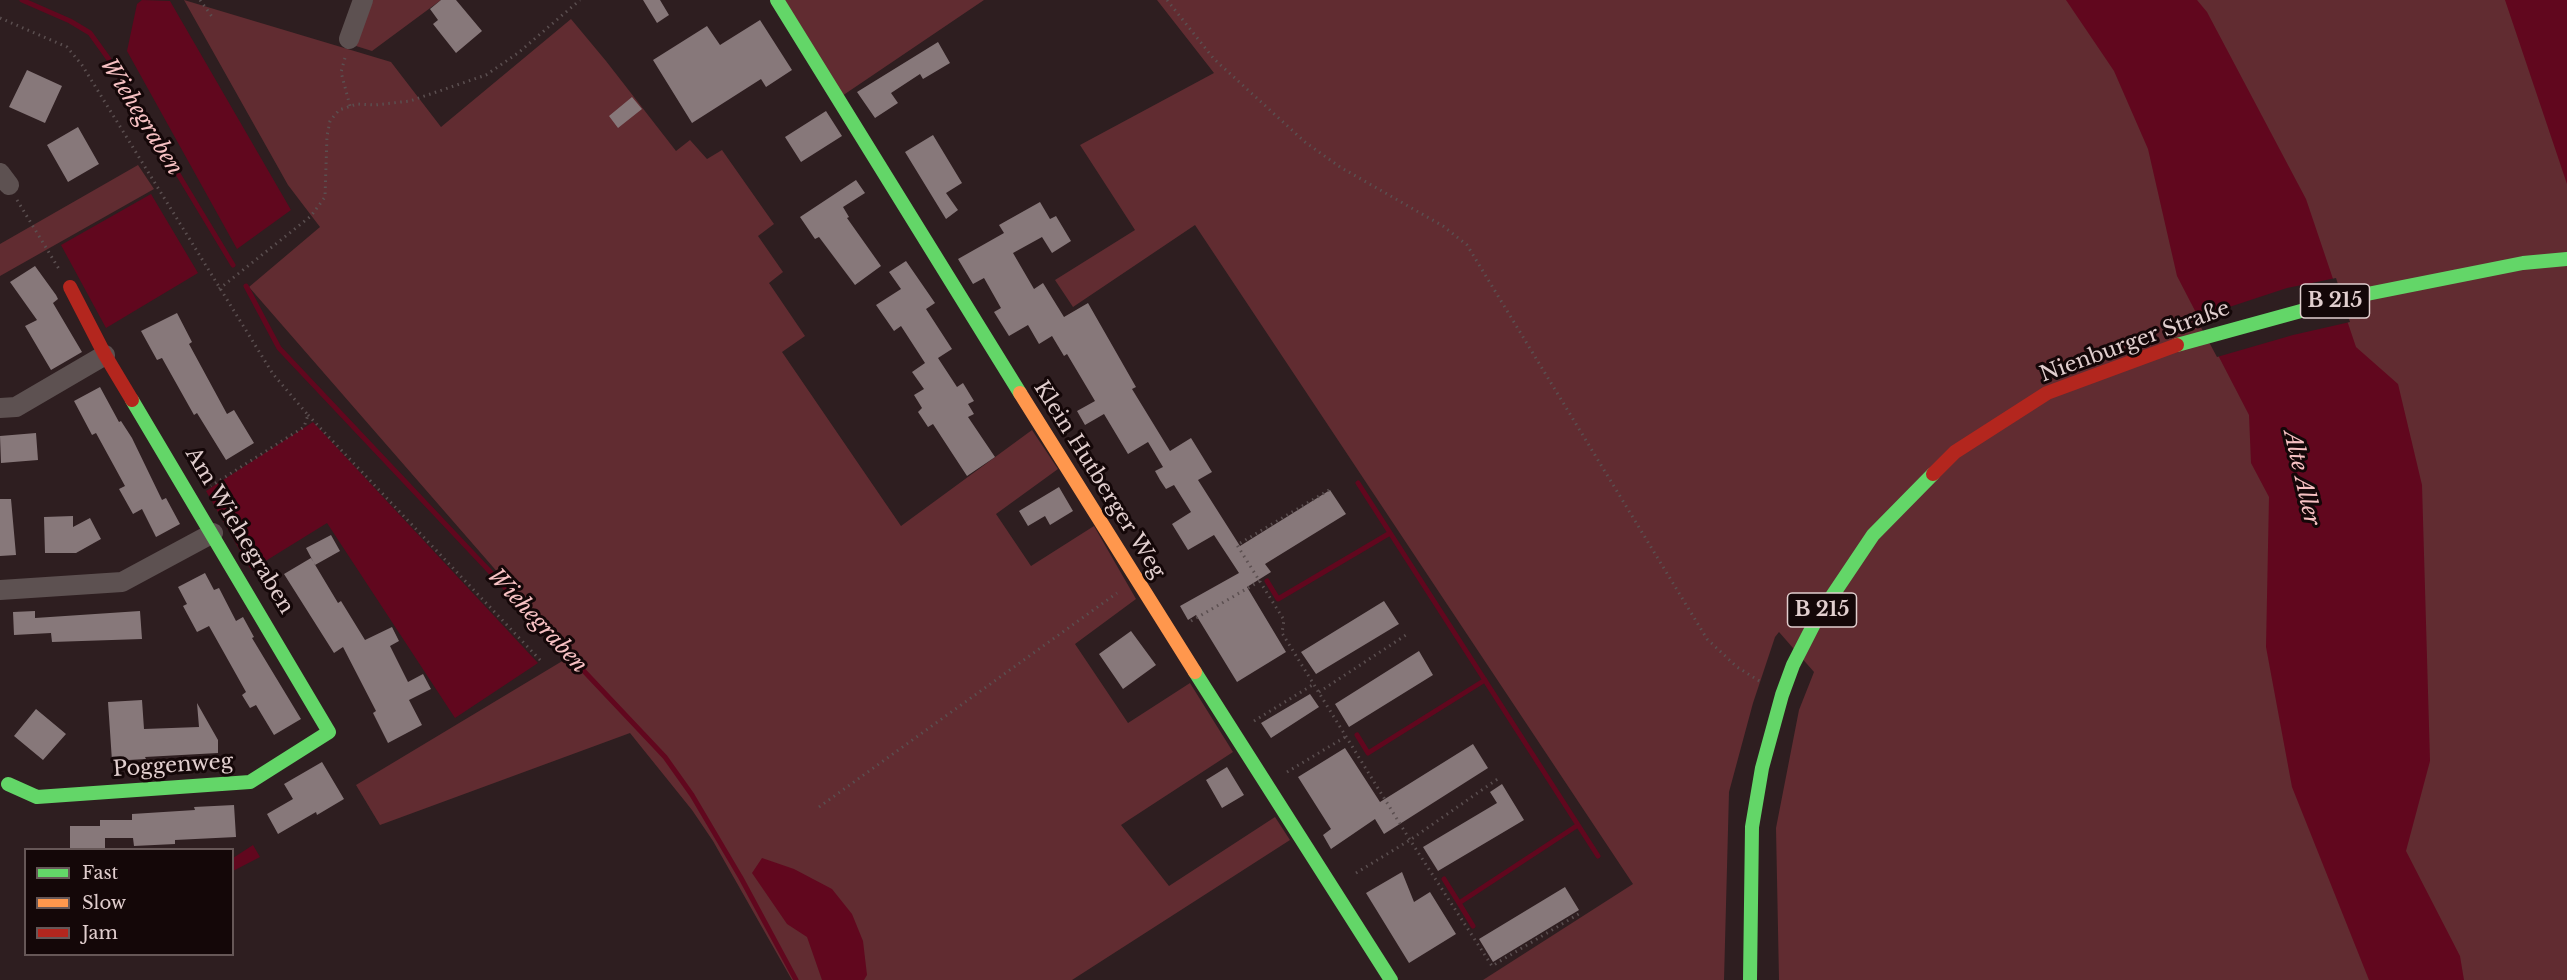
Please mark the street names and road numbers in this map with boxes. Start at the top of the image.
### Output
road number: B 215 [2300,284,2370,318]
street label: Nienburger Straße [2037,296,2233,388]
street label: Klein Hutberger Weg [1028,377,1170,583]
street label: Am Wiehegraben [179,443,299,619]
road number: B 215 [1788,593,1856,627]
street label: Poggenweg [112,749,234,783]

